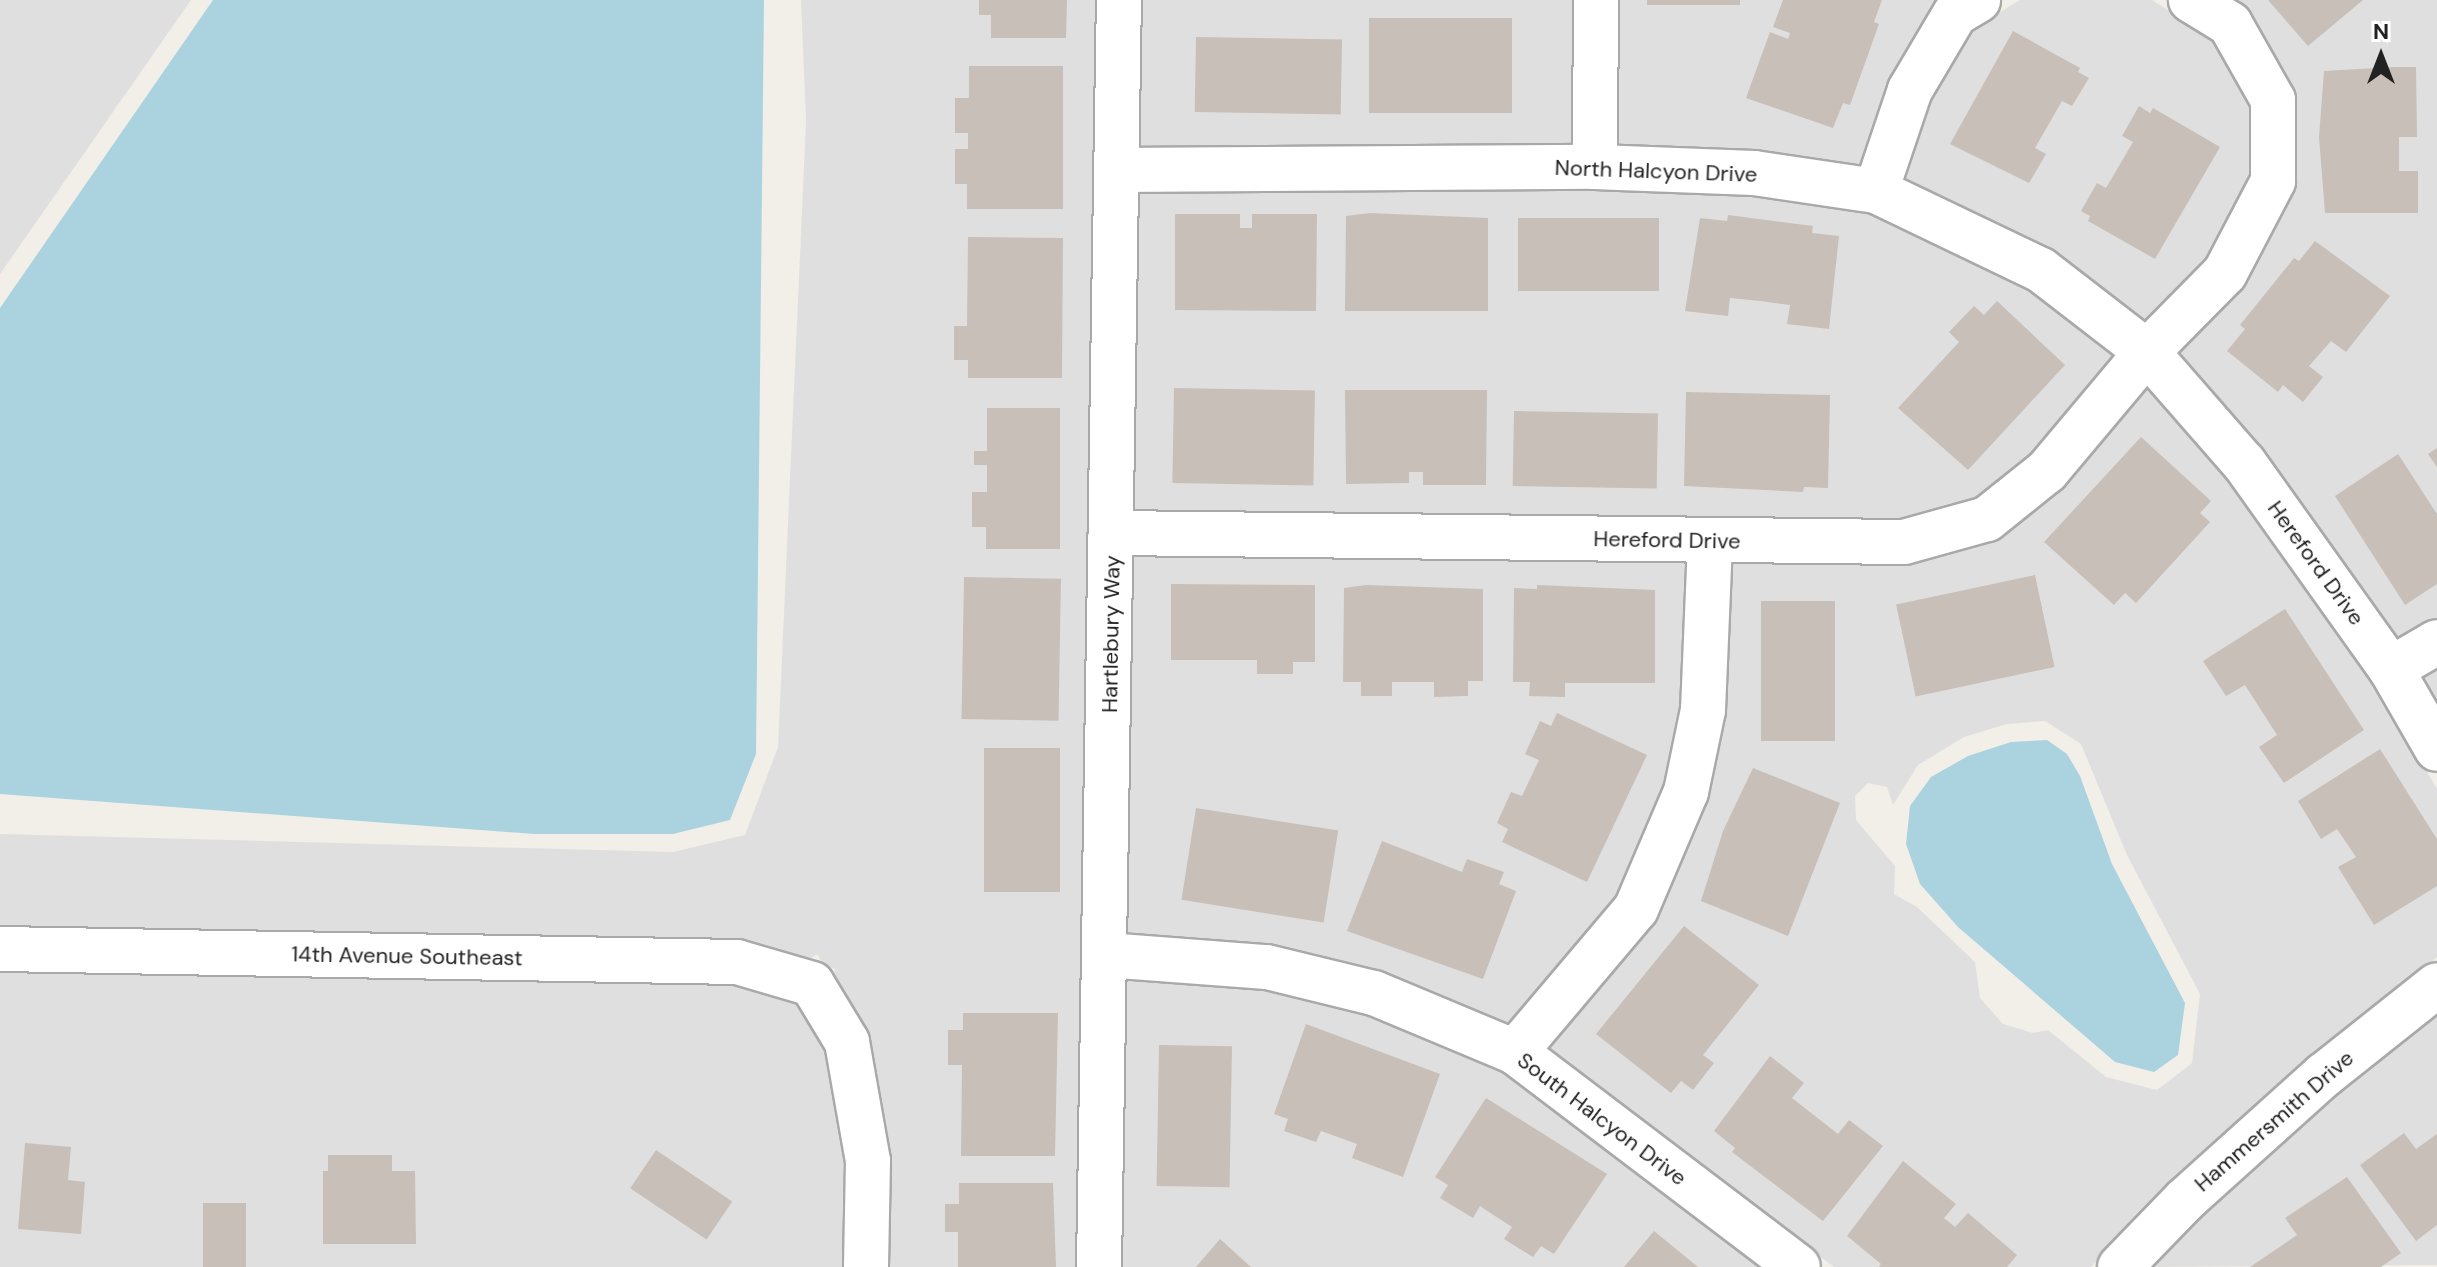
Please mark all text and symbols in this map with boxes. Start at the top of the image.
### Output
north arrow [2341,16,2421,96]
text: N [2373,17,2389,46]
street label: North Halcyon Drive [1554,154,1758,188]
street label: Hereford Drive [2262,496,2370,630]
street label: Hereford Drive [1593,526,1741,554]
street label: Hartlebury Way [1096,555,1126,713]
street label: 14th Avenue Southeast [291,941,523,971]
street label: Hammersmith Drive [2189,1045,2359,1197]
street label: South Halcyon Drive [1512,1047,1692,1191]

